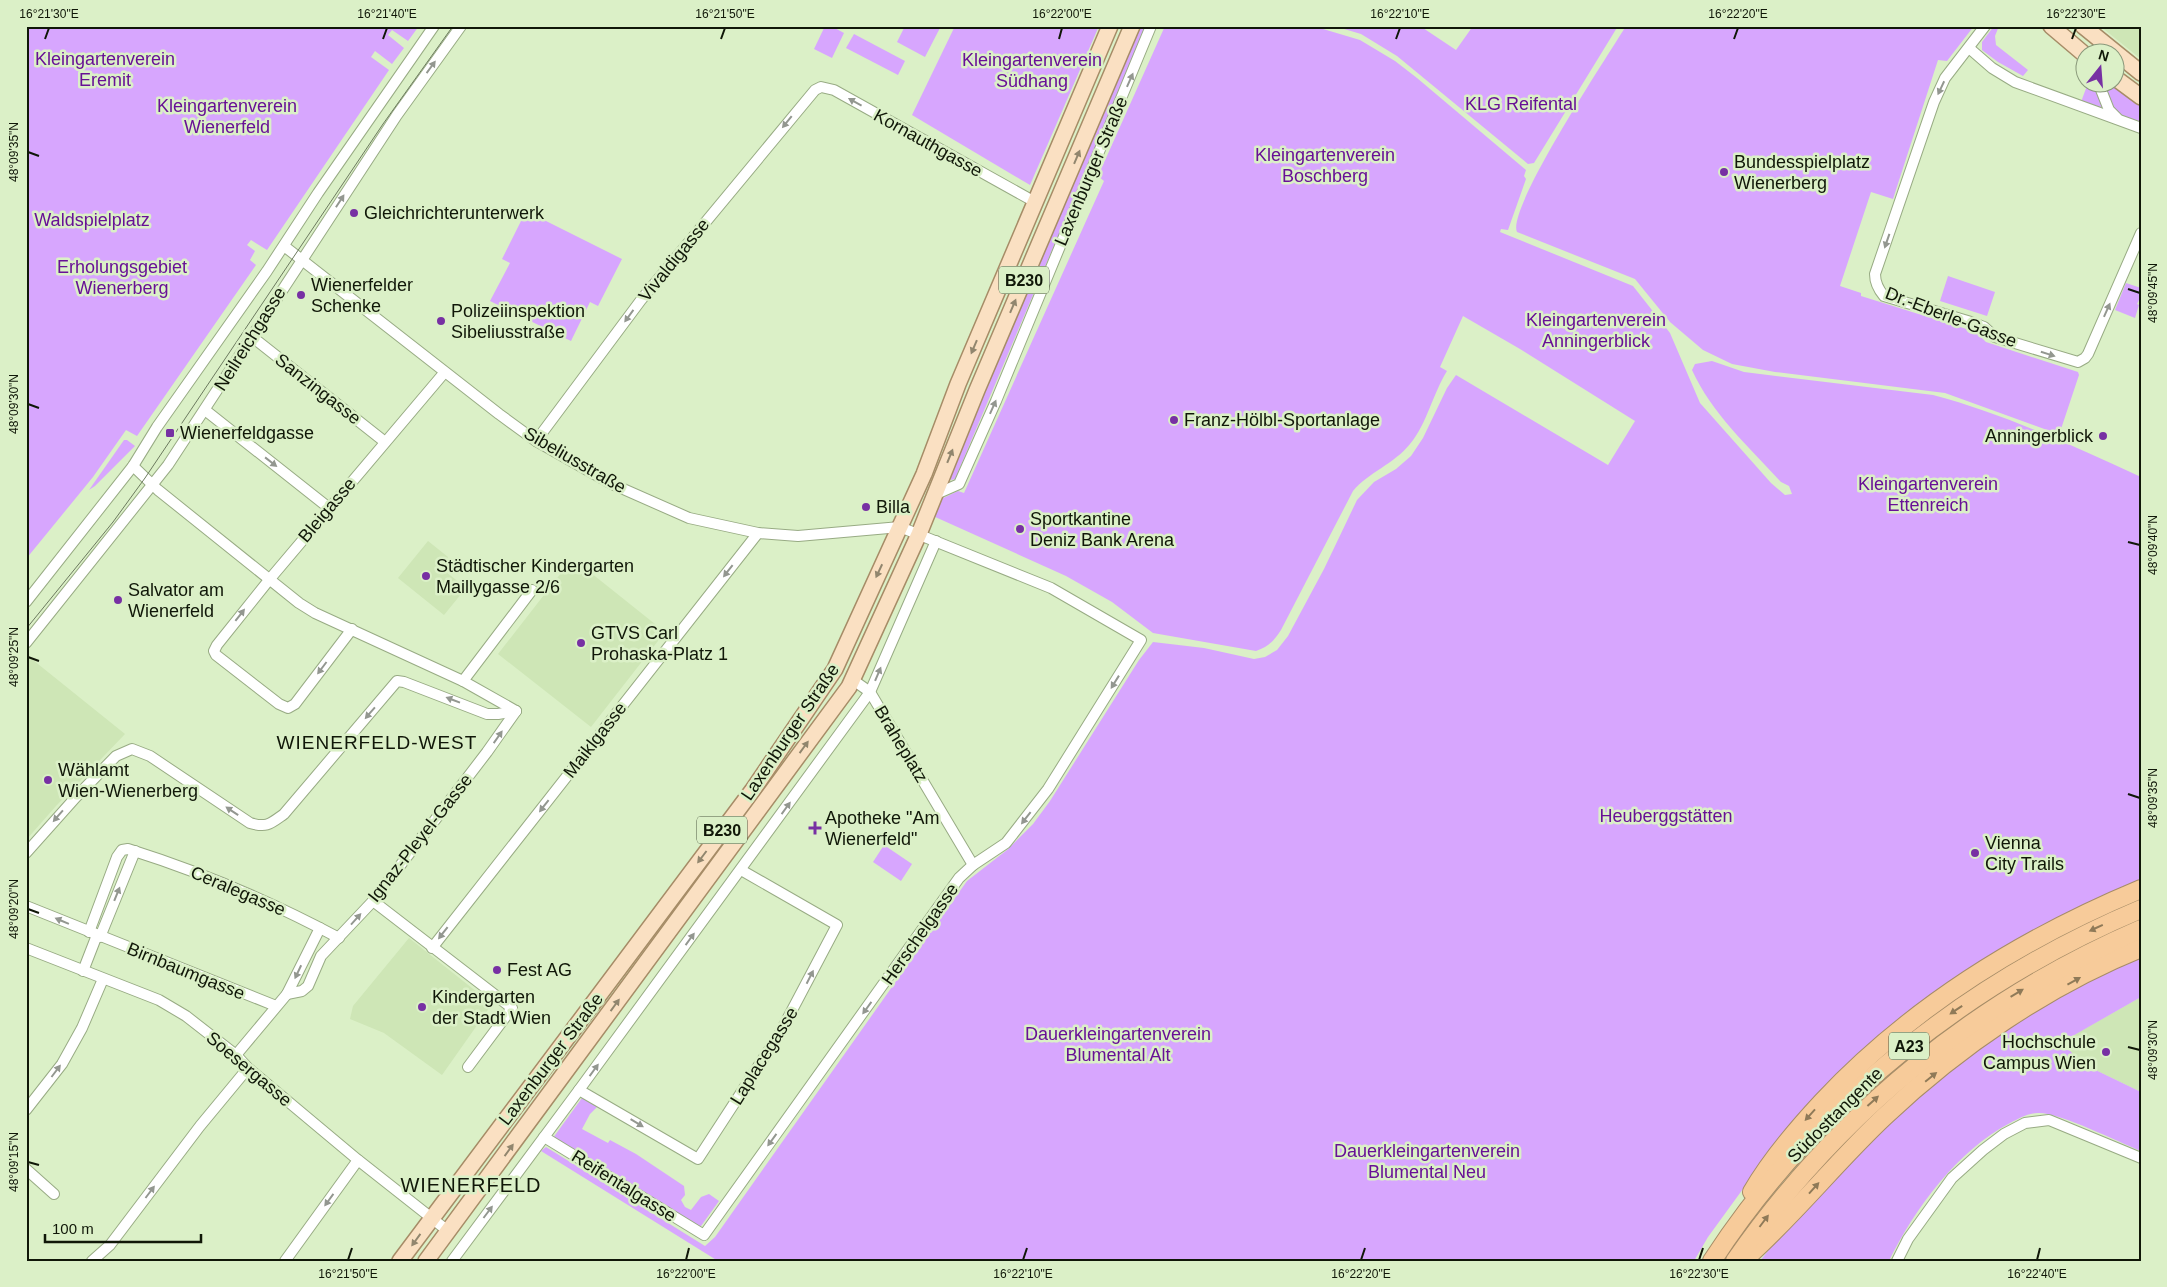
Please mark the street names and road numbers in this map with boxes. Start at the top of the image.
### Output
street label: Laxenburger Straße [1051,93,1131,249]
street label: Kornauthgasse [870,105,986,181]
street label: Vivaldigasse [635,215,713,305]
road number: B230 [999,266,1049,294]
street label: Dr.-Eberle-Gasse [1883,283,2019,351]
street label: Neilreichgasse [210,284,290,394]
street label: Sanzingasse [271,349,365,429]
street label: Sibeliusstraße [521,423,629,497]
street label: Bleigasse [294,474,360,546]
street label: Laxenburger Straße [737,660,843,804]
street label: Maiklgasse [559,698,631,782]
street label: Braheplatz [870,702,932,786]
street label: Ignaz-Pleyel-Gasse [364,770,476,906]
road number: B230 [697,816,747,844]
street label: Ceralegasse [188,862,288,920]
street label: Herschelgasse [878,879,962,989]
street label: Birnbaumgasse [124,938,248,1004]
street label: Laxenburger Straße [495,989,607,1129]
street label: Laplacegasse [726,1004,802,1108]
street label: Soesergasse [202,1028,296,1110]
road number: A23 [1889,1032,1929,1060]
street label: Südosttangente [1783,1063,1887,1167]
street label: Reifentalgasse [568,1146,680,1226]

